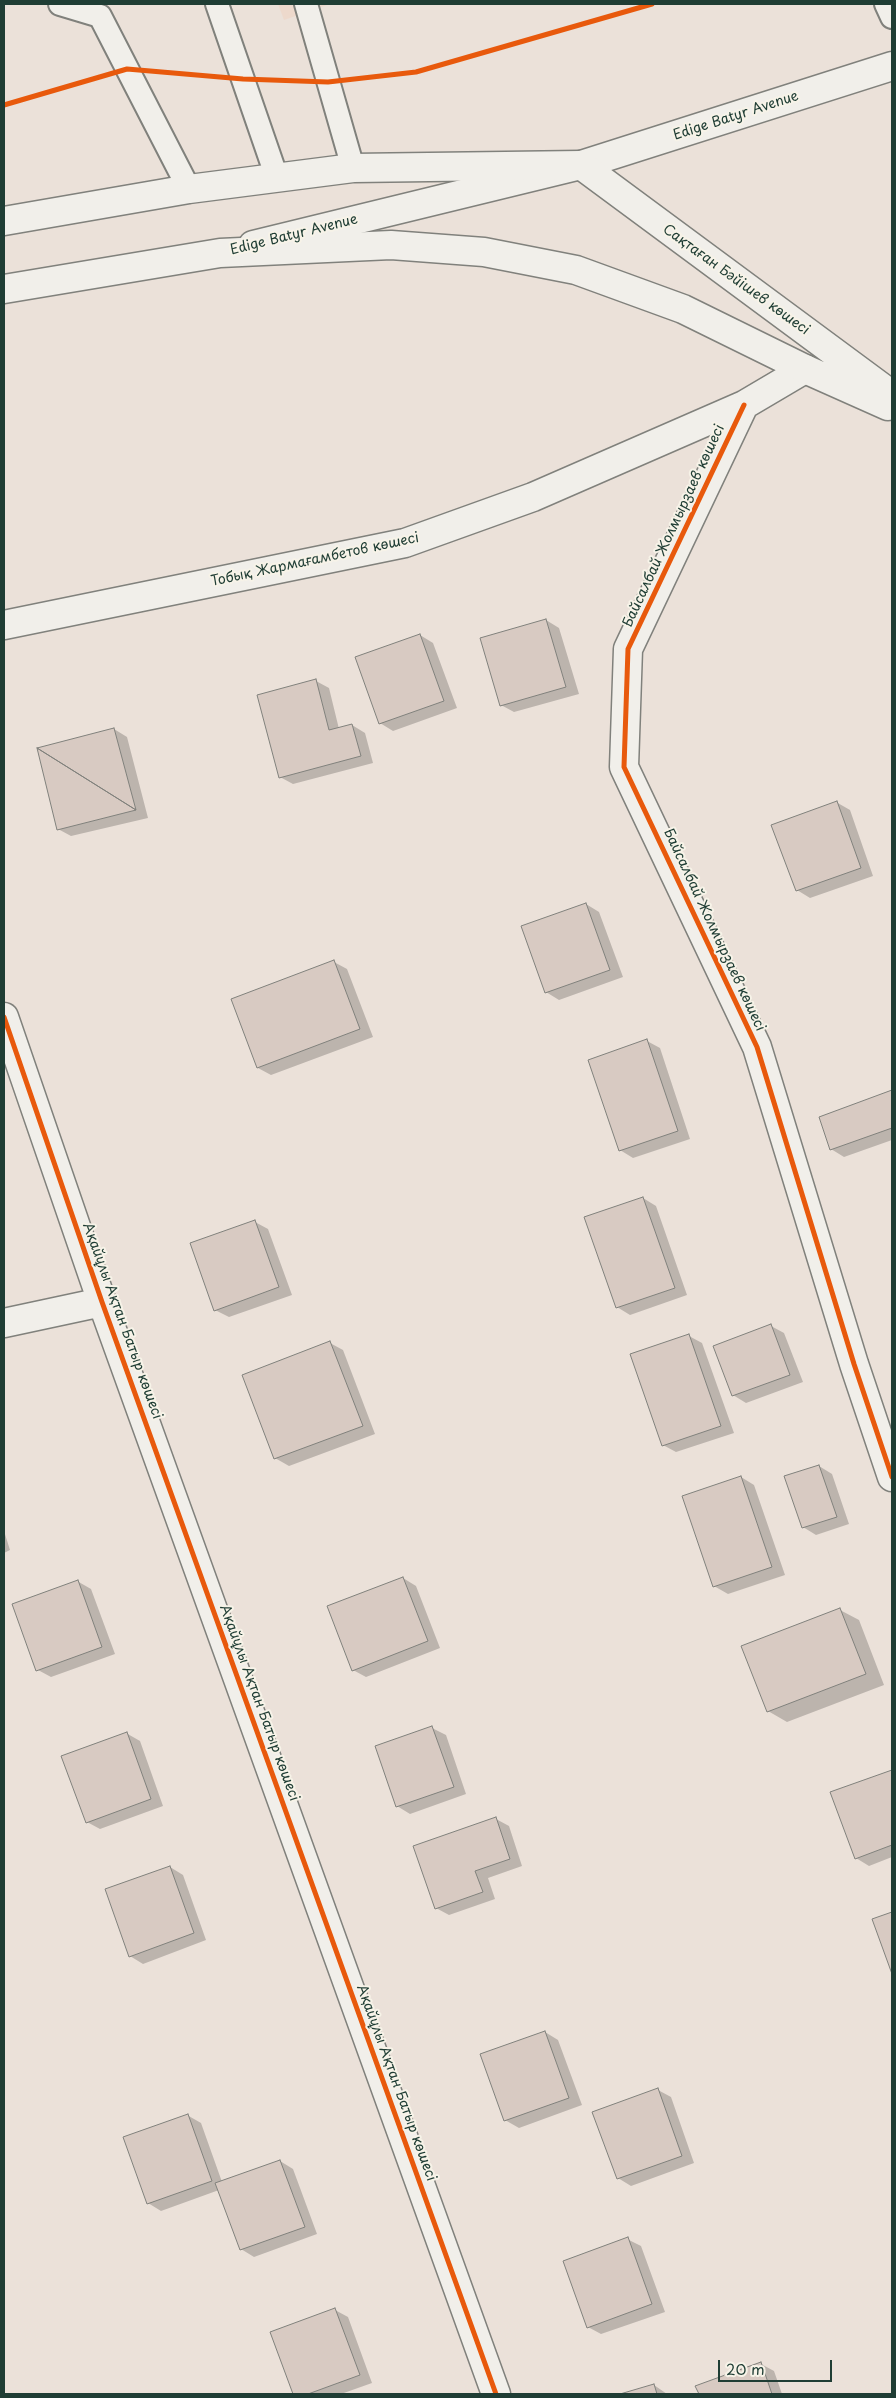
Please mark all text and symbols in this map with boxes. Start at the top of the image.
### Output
street label: Edige Batyr Avenue [671,88,801,144]
street label: Edige Batyr Avenue [229,211,359,259]
street label: Сақтаған Бәйішев көшесі [659,221,813,339]
street label: Байсалбай Жолмырзаев көшесі [620,422,728,630]
street label: Тобық Жармағамбетов көшесі [209,530,421,590]
street label: Байсалбай Жолмырзаев көшесі [660,826,768,1034]
street label: Ақайұлы Ақтан Батыр көшесі [79,1220,165,1422]
street label: Ақайұлы Ақтан Батыр көшесі [216,1602,302,1804]
street label: Ақайұлы Ақтан Батыр көшесі [353,1982,439,2184]
scale bar [721,2350,835,2382]
text: 20 m [726,2357,765,2380]

